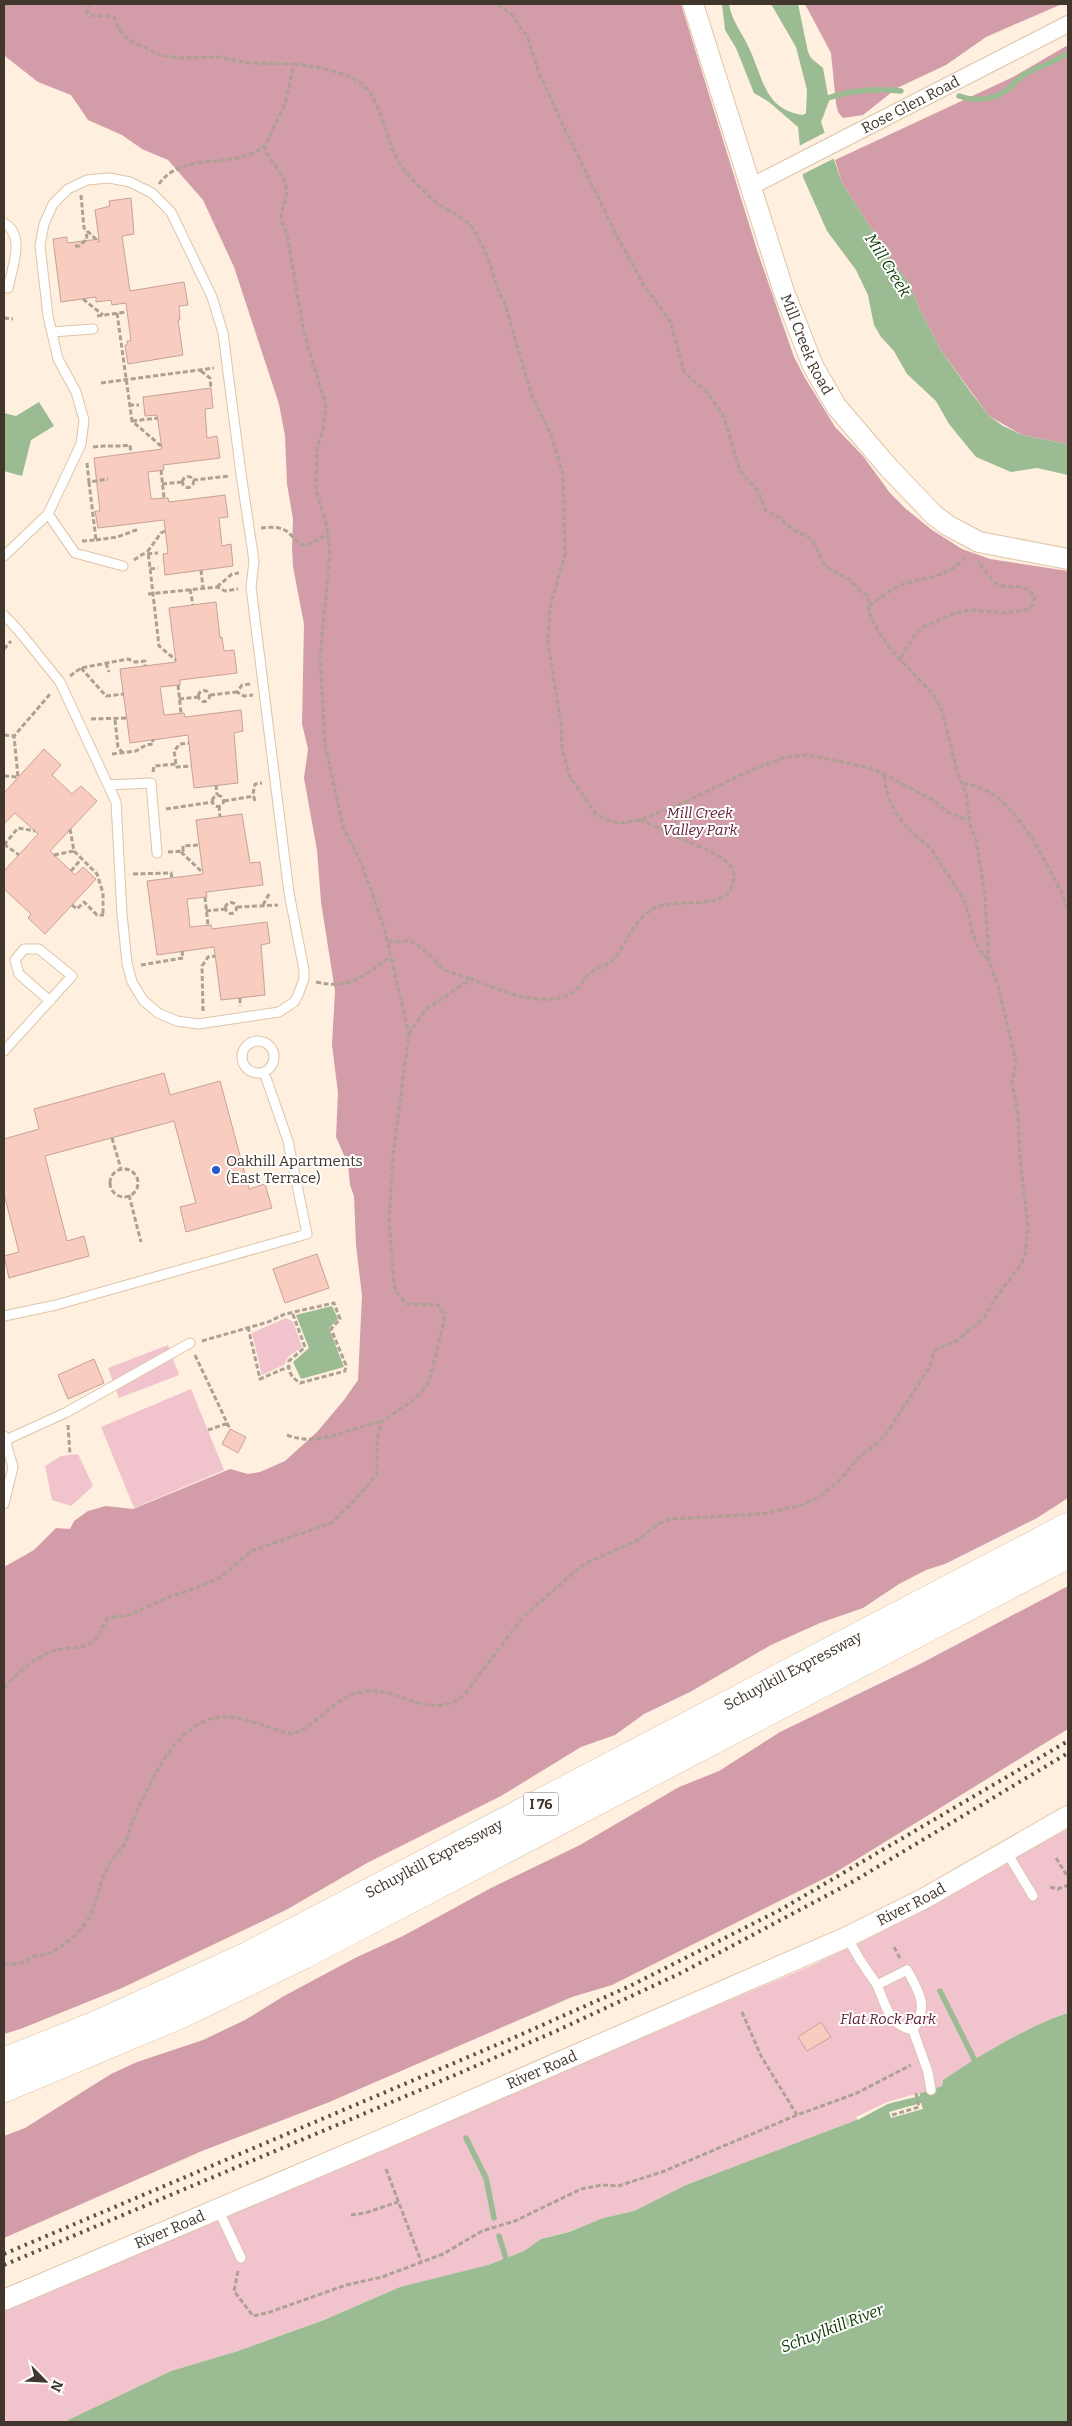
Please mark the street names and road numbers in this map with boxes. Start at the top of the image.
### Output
street label: Rose Glen Road [858,72,963,137]
street label: Mill Creek Road [777,291,837,398]
street label: Schuylkill Expressway [721,1627,865,1714]
road number: I 76 [524,1792,558,1816]
street label: Schuylkill Expressway [362,1815,506,1902]
street label: River Road [874,1879,949,1929]
street label: River Road [504,2047,580,2093]
street label: River Road [132,2207,208,2253]

